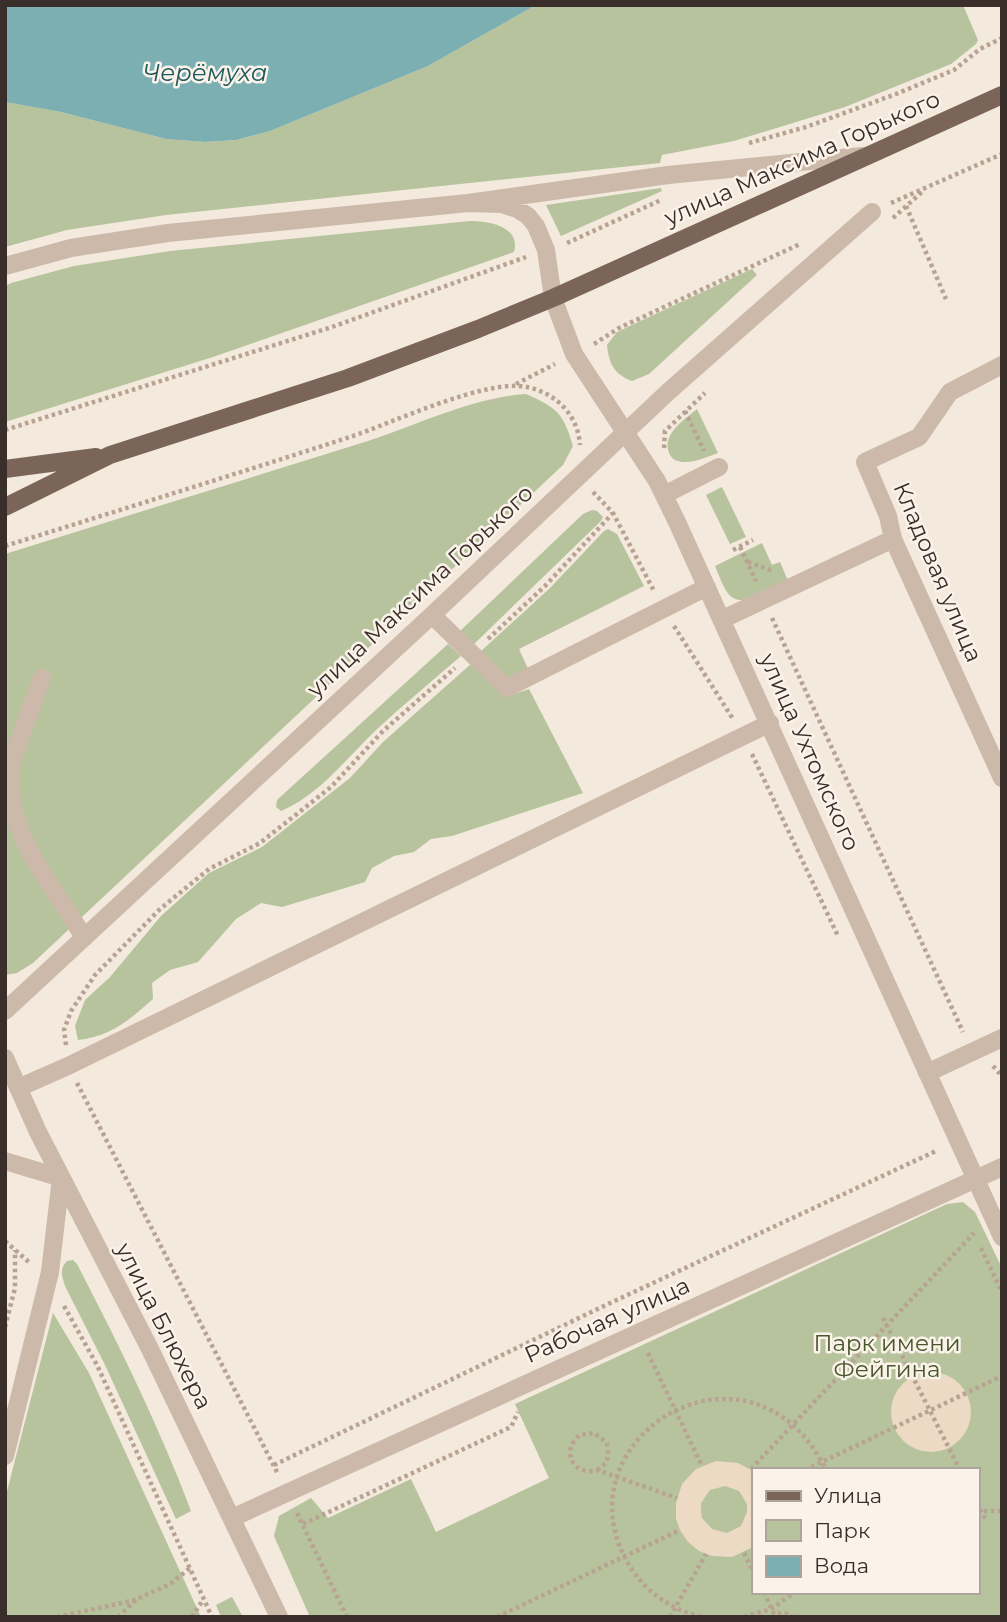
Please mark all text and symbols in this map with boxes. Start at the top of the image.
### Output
water label: Черёмуха [143,58,267,87]
street label: улица Максима Горького [659,84,944,232]
street label: Кладовая улица [888,478,988,666]
street label: улица Максима Горького [300,479,539,704]
street label: улица Ухтомского [753,648,866,855]
street label: улица Блюхера [109,1237,218,1414]
street label: Рабочая улица [520,1271,694,1369]
park label: Парк имени Фейгина [813,1329,961,1383]
legend [752,1468,979,1594]
text: Улица [814,1483,882,1508]
text: Парк [814,1518,870,1543]
text: Вода [814,1553,869,1578]

